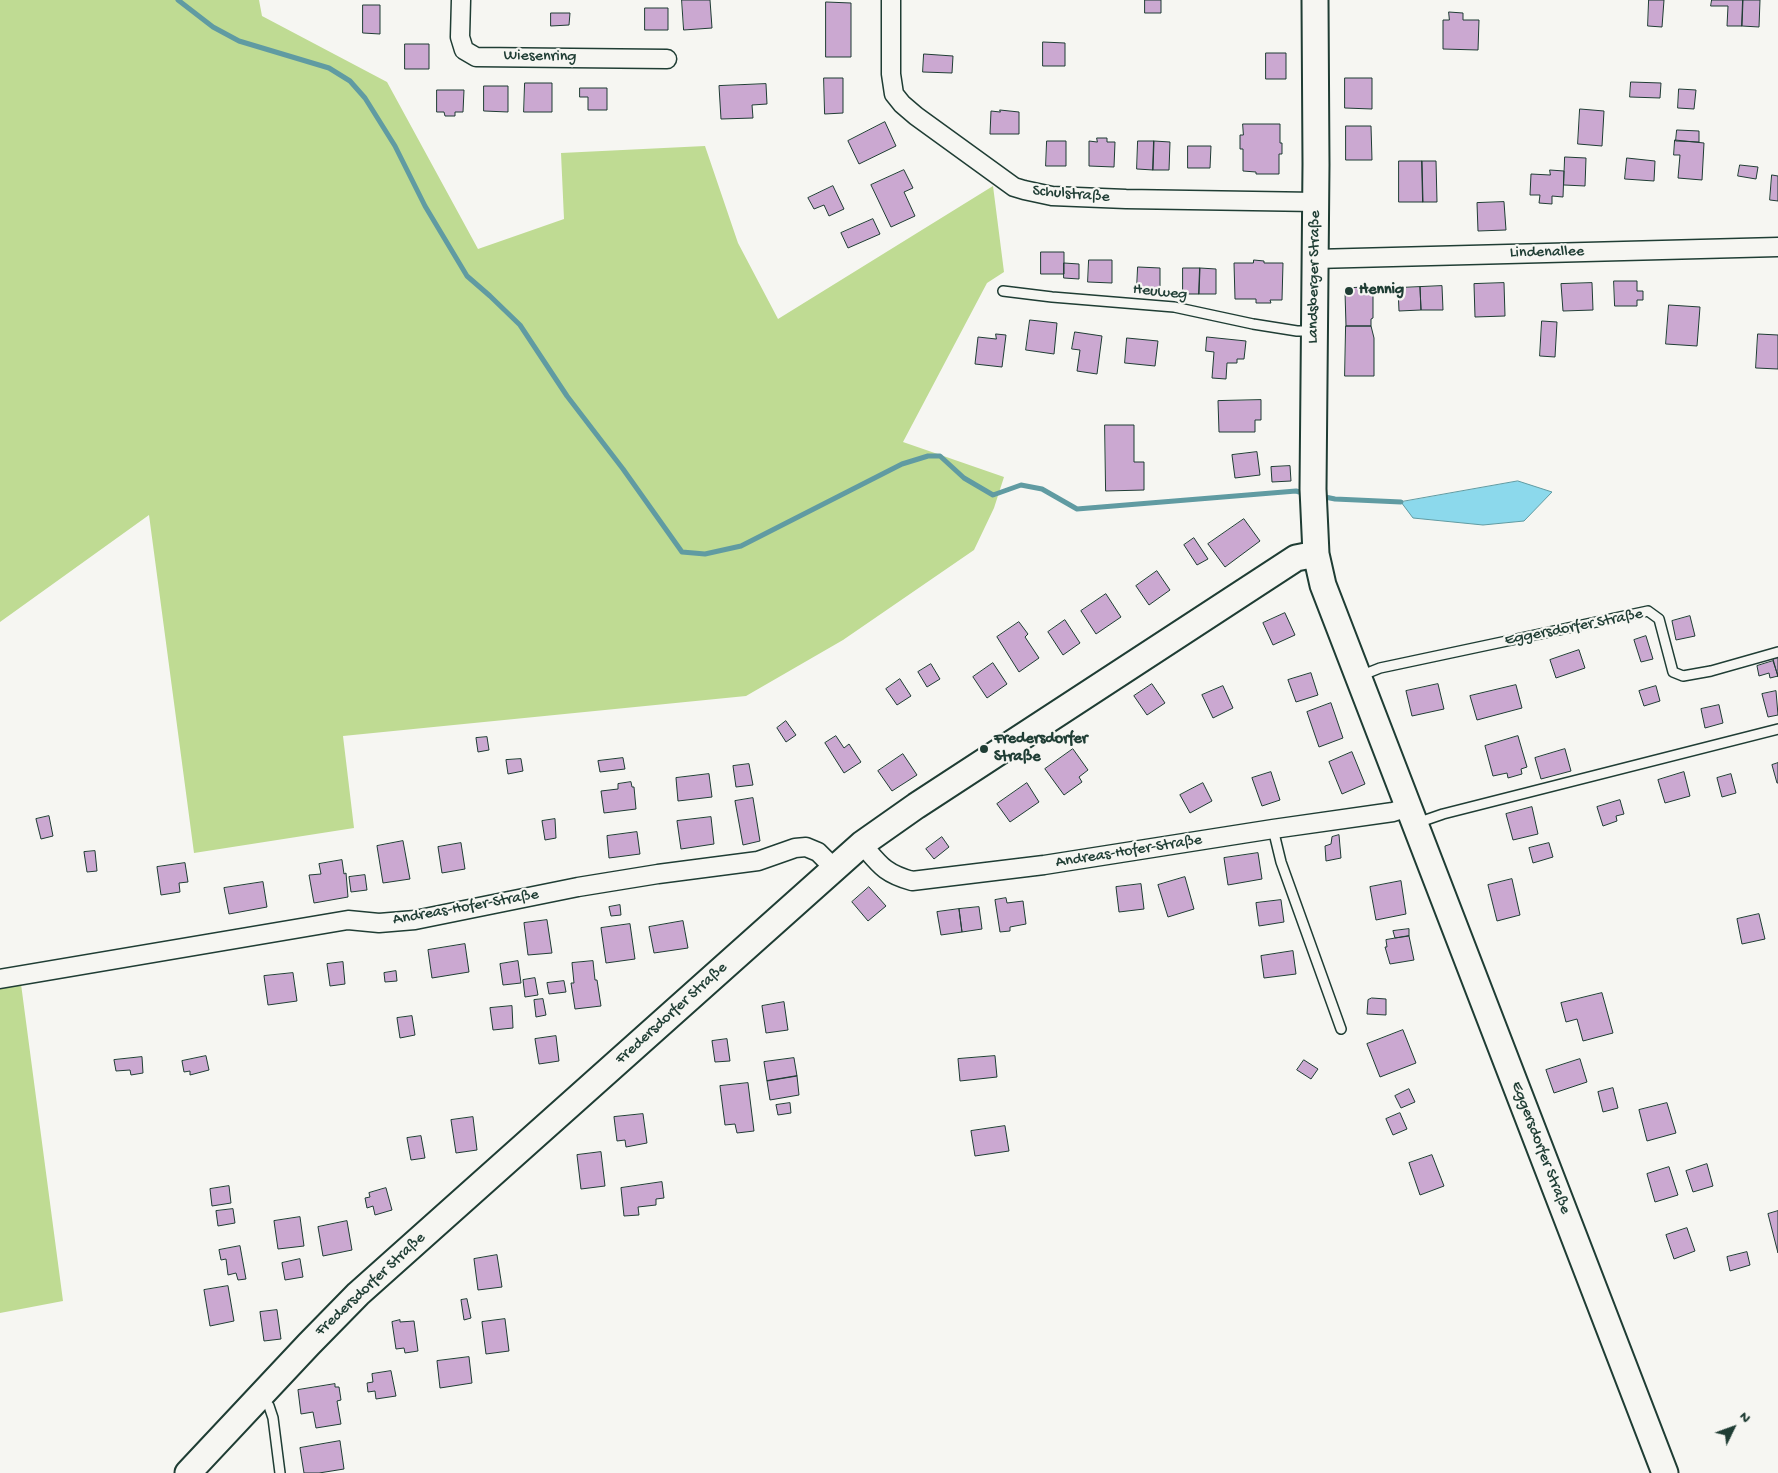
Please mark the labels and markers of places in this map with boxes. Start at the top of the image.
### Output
place label: Hennig [1359,281,1404,301]
marker: Hennig [1343,285,1355,297]
place label: Fredersdorfer Straße [994,730,1087,768]
marker: Fredersdorfer Straße [978,743,990,755]

